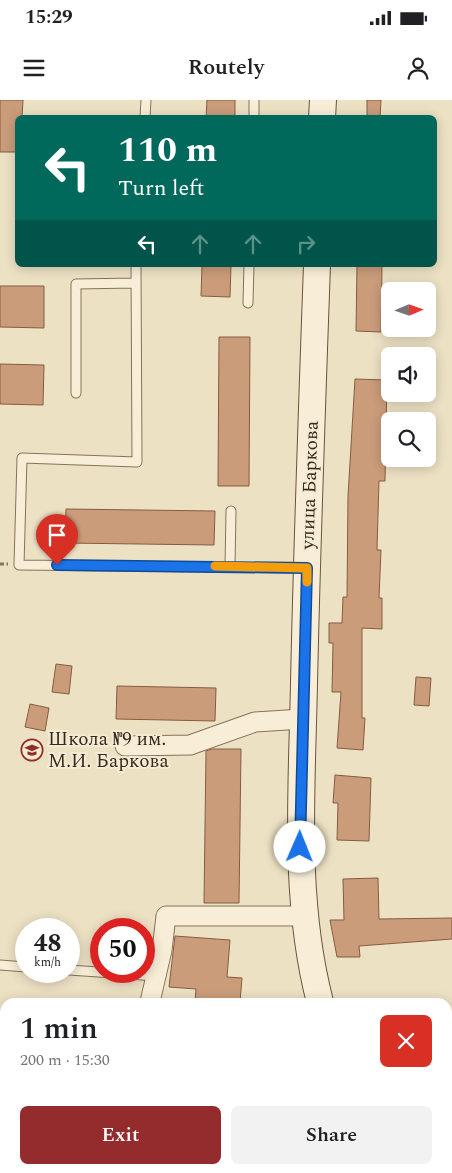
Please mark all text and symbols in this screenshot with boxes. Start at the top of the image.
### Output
text: 15:29 [25,3,73,32]
text: Routely [188,51,264,84]
icon: menu [20,54,48,82]
icon: person [404,54,432,82]
text: 110 m [118,124,217,177]
icon: left [35,135,100,200]
text: Turn left [118,172,204,205]
icon: left [133,230,161,258]
icon: ahead [186,230,214,258]
icon: ahead [239,230,267,258]
icon: right [292,230,320,258]
north arrow [381,282,436,338]
map controls [381,282,436,467]
button: sound [381,347,436,402]
button: search [381,412,436,467]
street label: улица Баркова [293,419,327,551]
pin [36,514,78,565]
icon: arrive [43,521,71,549]
place label: Школа №9 им. М.И. Баркова [48,725,170,776]
school or university icon: Школа №9 им. М.И. Баркова [20,738,44,762]
position arrow [273,820,325,872]
speed limit sign: 50 [90,918,155,983]
text: 48 [33,925,62,963]
text: km/h [34,953,61,972]
text: 1 min [20,1006,98,1052]
button: close [380,1015,432,1067]
text: 200 m · 15:30 [20,1048,110,1072]
button: Exit [20,1106,221,1164]
button: Share [231,1106,432,1164]

